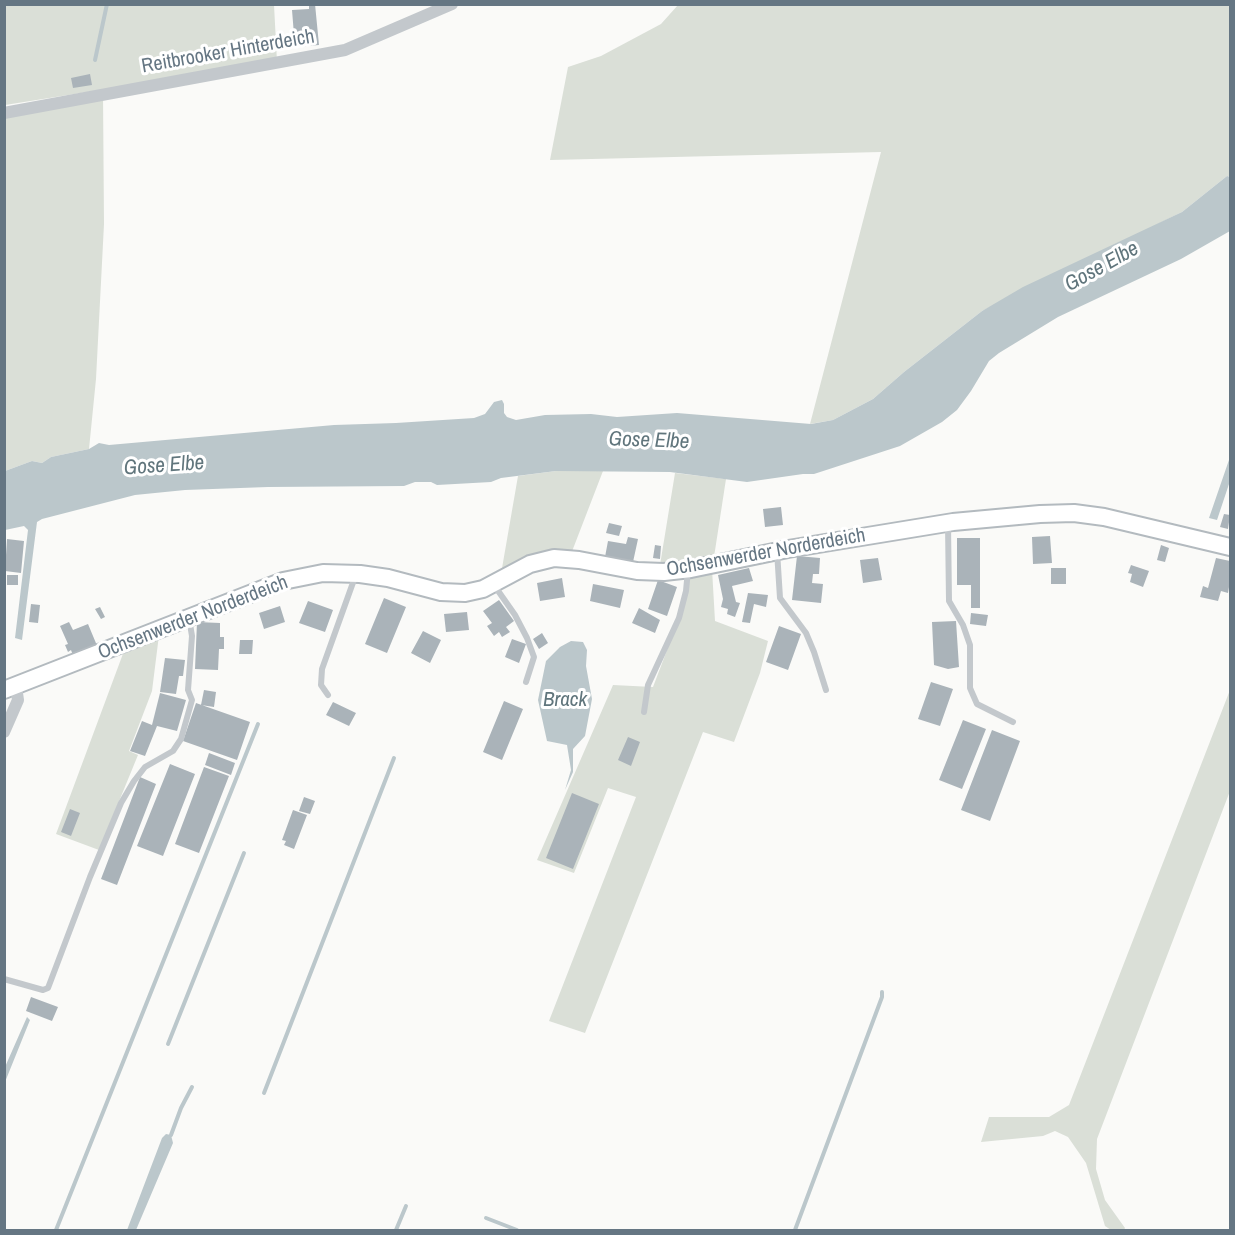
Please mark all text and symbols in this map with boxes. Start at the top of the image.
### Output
street label: Reitbrooker Hinterdeich [140,25,316,79]
water label: Gose Elbe [1061,236,1143,298]
water label: Gose Elbe [608,427,690,455]
water label: Gose Elbe [123,451,205,481]
street label: Ochsenwerder Norderdeich [665,524,867,582]
street label: Ochsenwerder Norderdeich [95,571,291,665]
water label: Brack [543,687,587,713]

